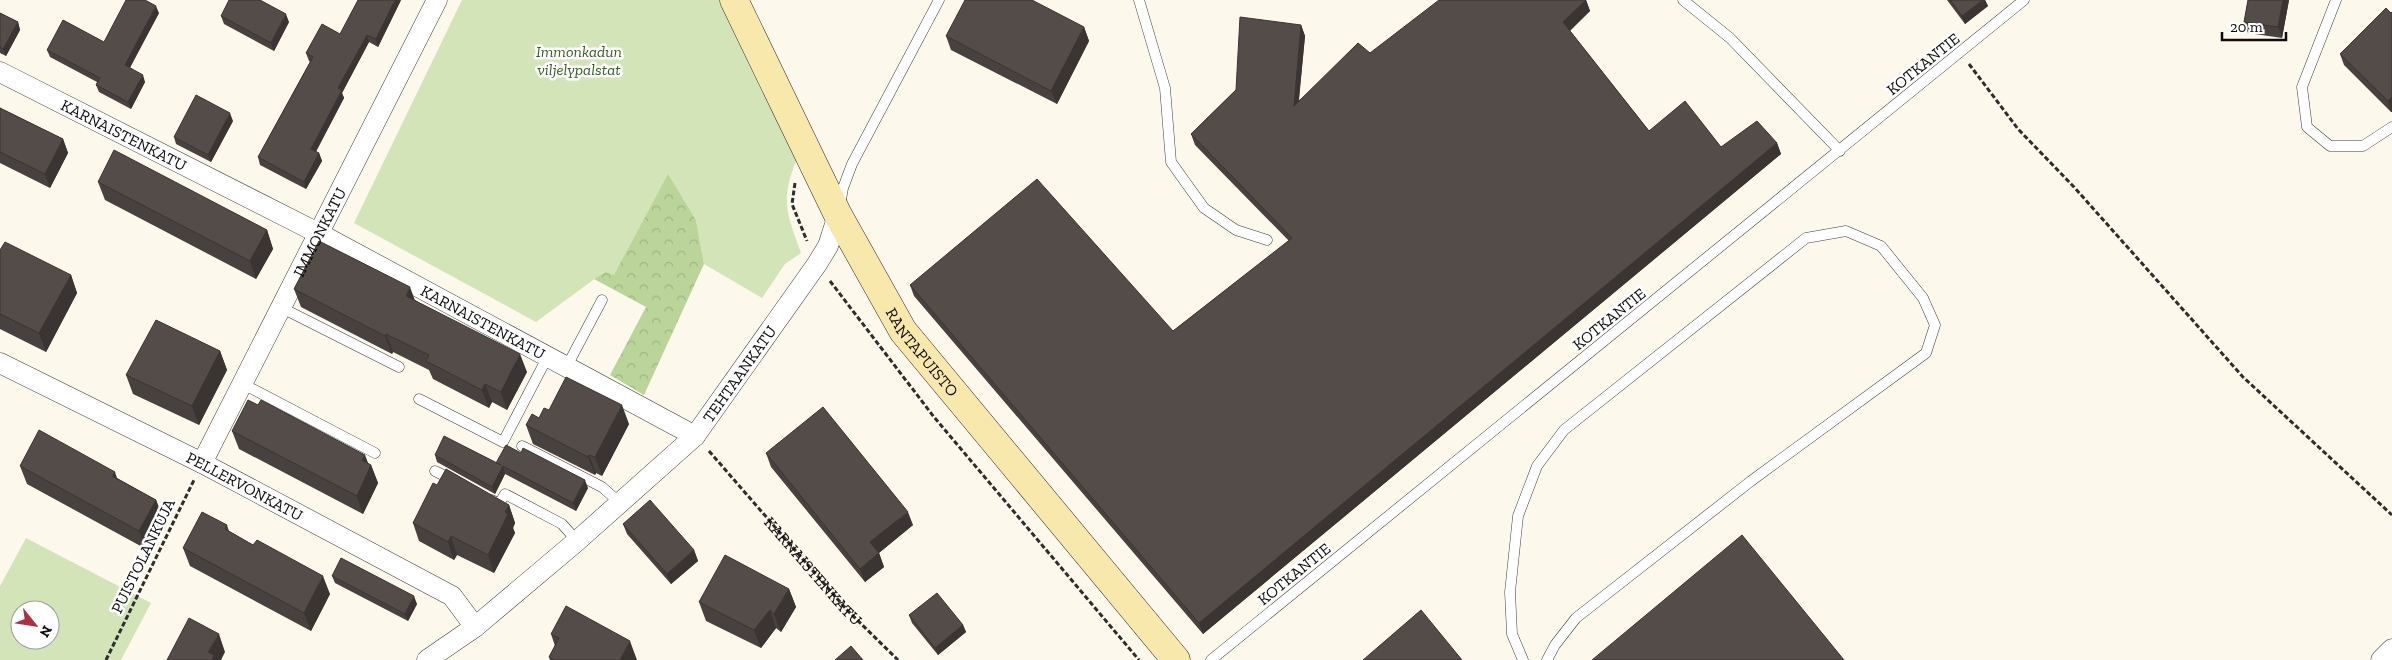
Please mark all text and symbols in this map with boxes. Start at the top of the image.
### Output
scale bar [2222,10,2286,42]
text: 20 m [2230,18,2263,36]
street label: KOTKANTIE [1883,29,1963,99]
park label: Immonkadun viljelypalstat [536,42,622,79]
street label: KARNAISTENKATU [58,95,190,175]
street label: IMMONKATU [289,184,350,280]
street label: KARNAISTENKATU [418,281,549,363]
street label: KOTKANTIE [1569,284,1649,354]
street label: RANTAPUISTO [882,304,963,400]
street label: TEHTAANKATU [698,322,780,426]
street label: PELLERVONKATU [183,447,306,525]
street label: PUISTOLANKUJA [107,495,179,616]
street label: KARNAISTENKATU [761,513,866,629]
street label: KOTKANTIE [1254,539,1334,609]
north arrow [10,600,60,650]
text: N [36,622,56,640]

